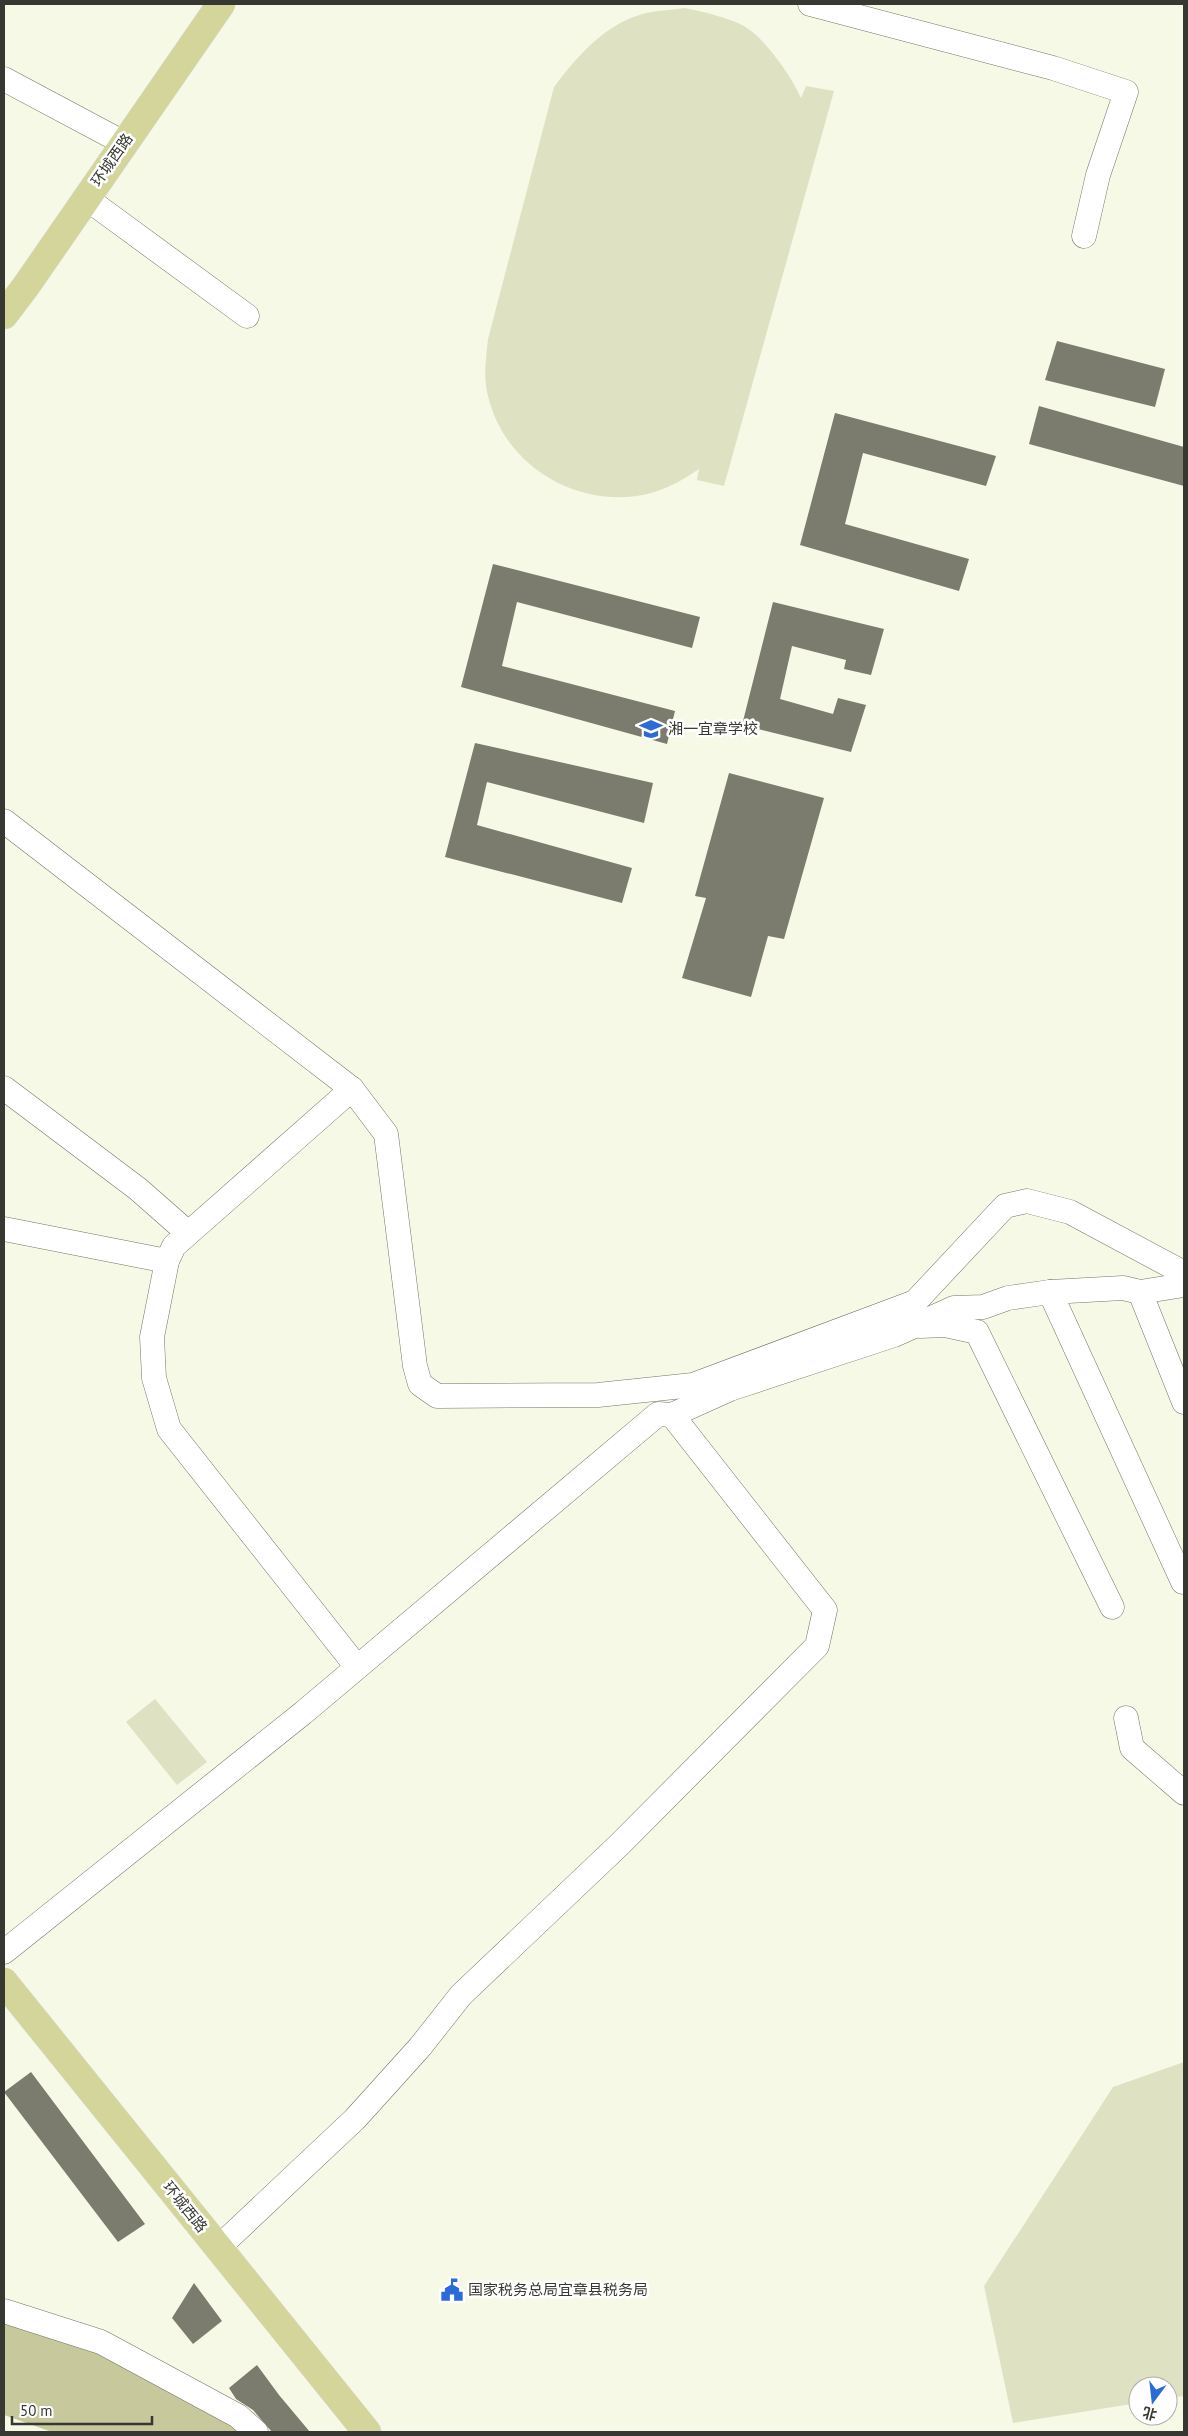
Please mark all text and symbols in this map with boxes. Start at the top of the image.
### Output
street label: 环城西路 [87,130,137,190]
school or university icon: 湘一宜章学校 [638,716,664,742]
place label: 湘一宜章学校 [668,719,758,738]
street label: 环城西路 [159,2177,212,2236]
public building icon: 国家税务总局宜章县税务局 [439,2277,465,2303]
place label: 国家税务总局宜章县税务局 [468,2280,648,2299]
north arrow [1128,2376,1178,2426]
scale bar [12,2394,152,2426]
text: 50 m [20,2401,53,2420]
text: 北 [1141,2403,1159,2424]

